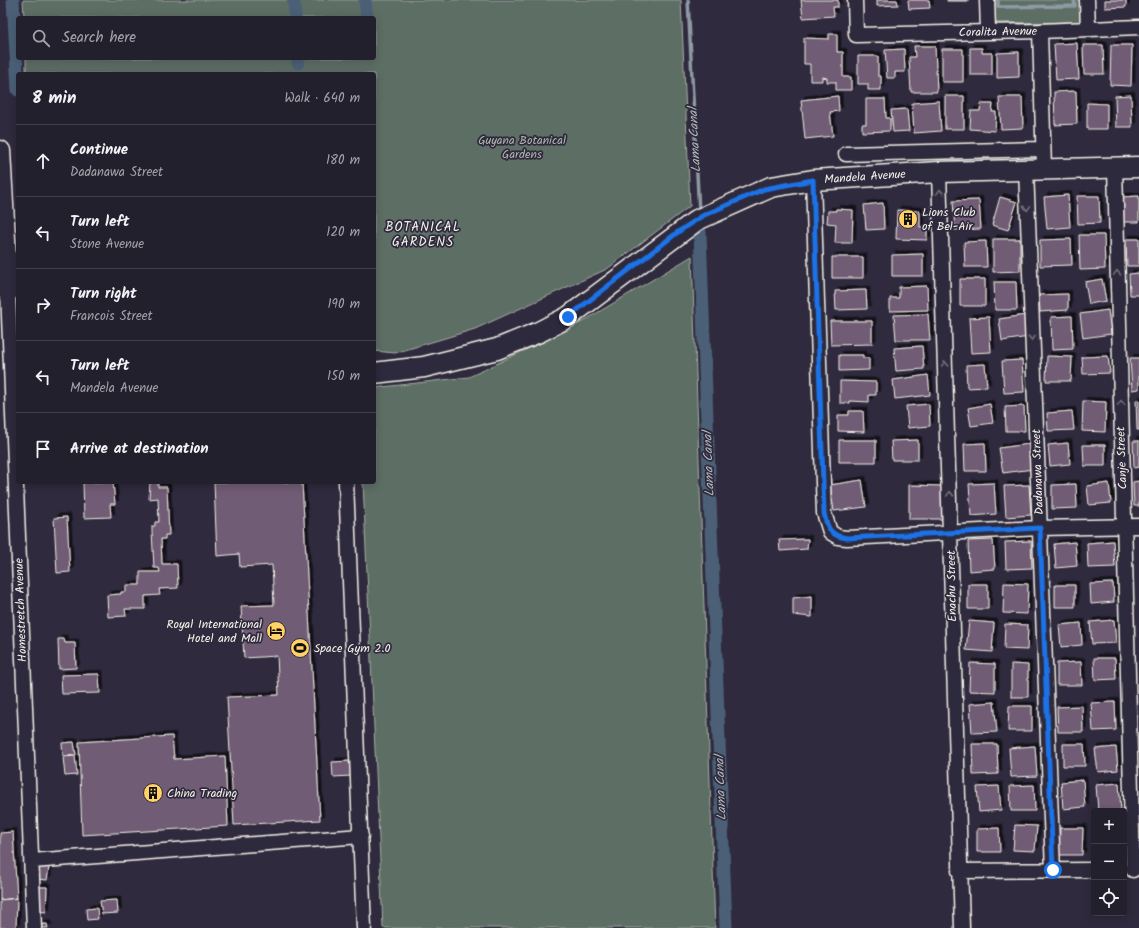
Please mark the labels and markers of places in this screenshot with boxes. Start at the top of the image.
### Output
place label: Lions Club of Bel-Air [922,203,976,236]
building icon: Lions Club of Bel-Air [897,208,919,230]
place label: Royal International Hotel and Mall [166,615,262,648]
hotel icon: Royal International Hotel and Mall [265,620,287,642]
sports icon: Space Gym 2.0 [289,637,311,659]
place label: Space Gym 2.0 [314,639,390,658]
building icon: China Trading [142,782,164,804]
place label: China Trading [167,784,238,803]

